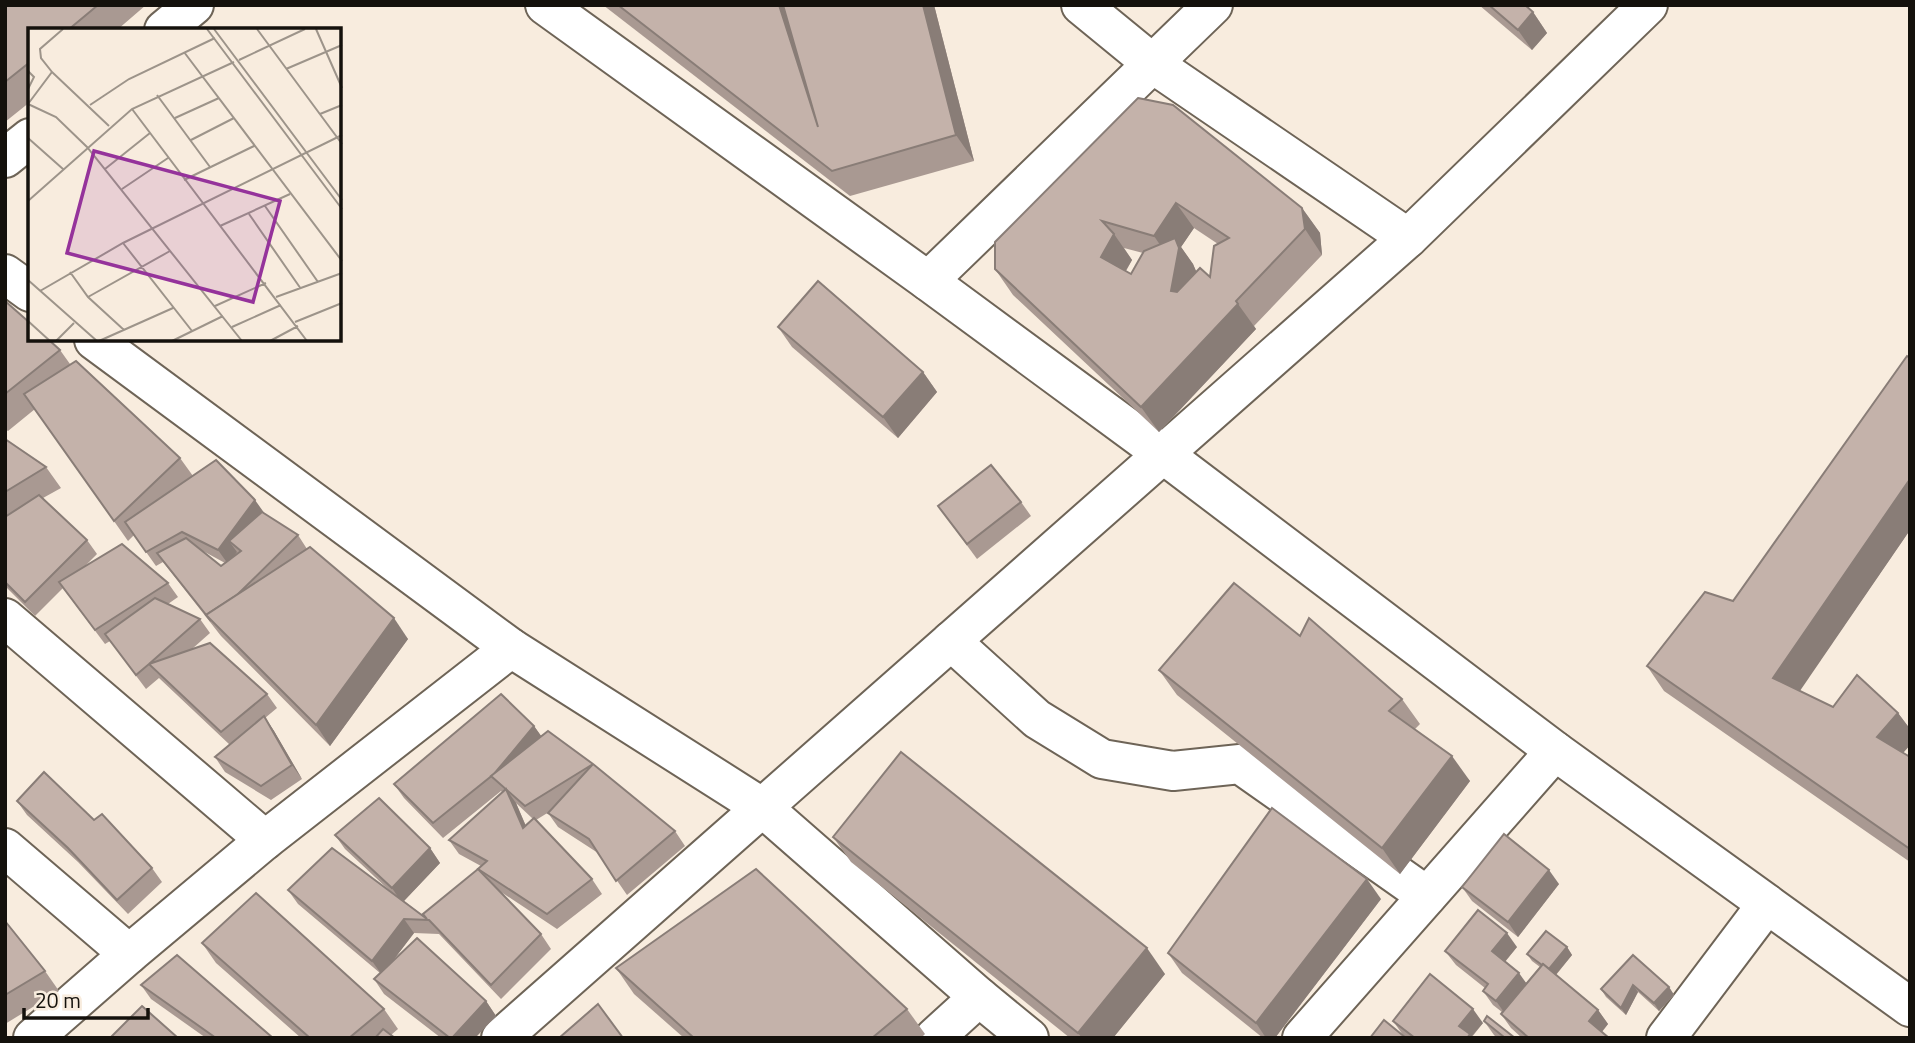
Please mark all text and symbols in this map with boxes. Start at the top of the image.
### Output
inset map [28,28,341,341]
scale bar [24,976,149,1020]
text: 20 m [35,984,81,1016]

